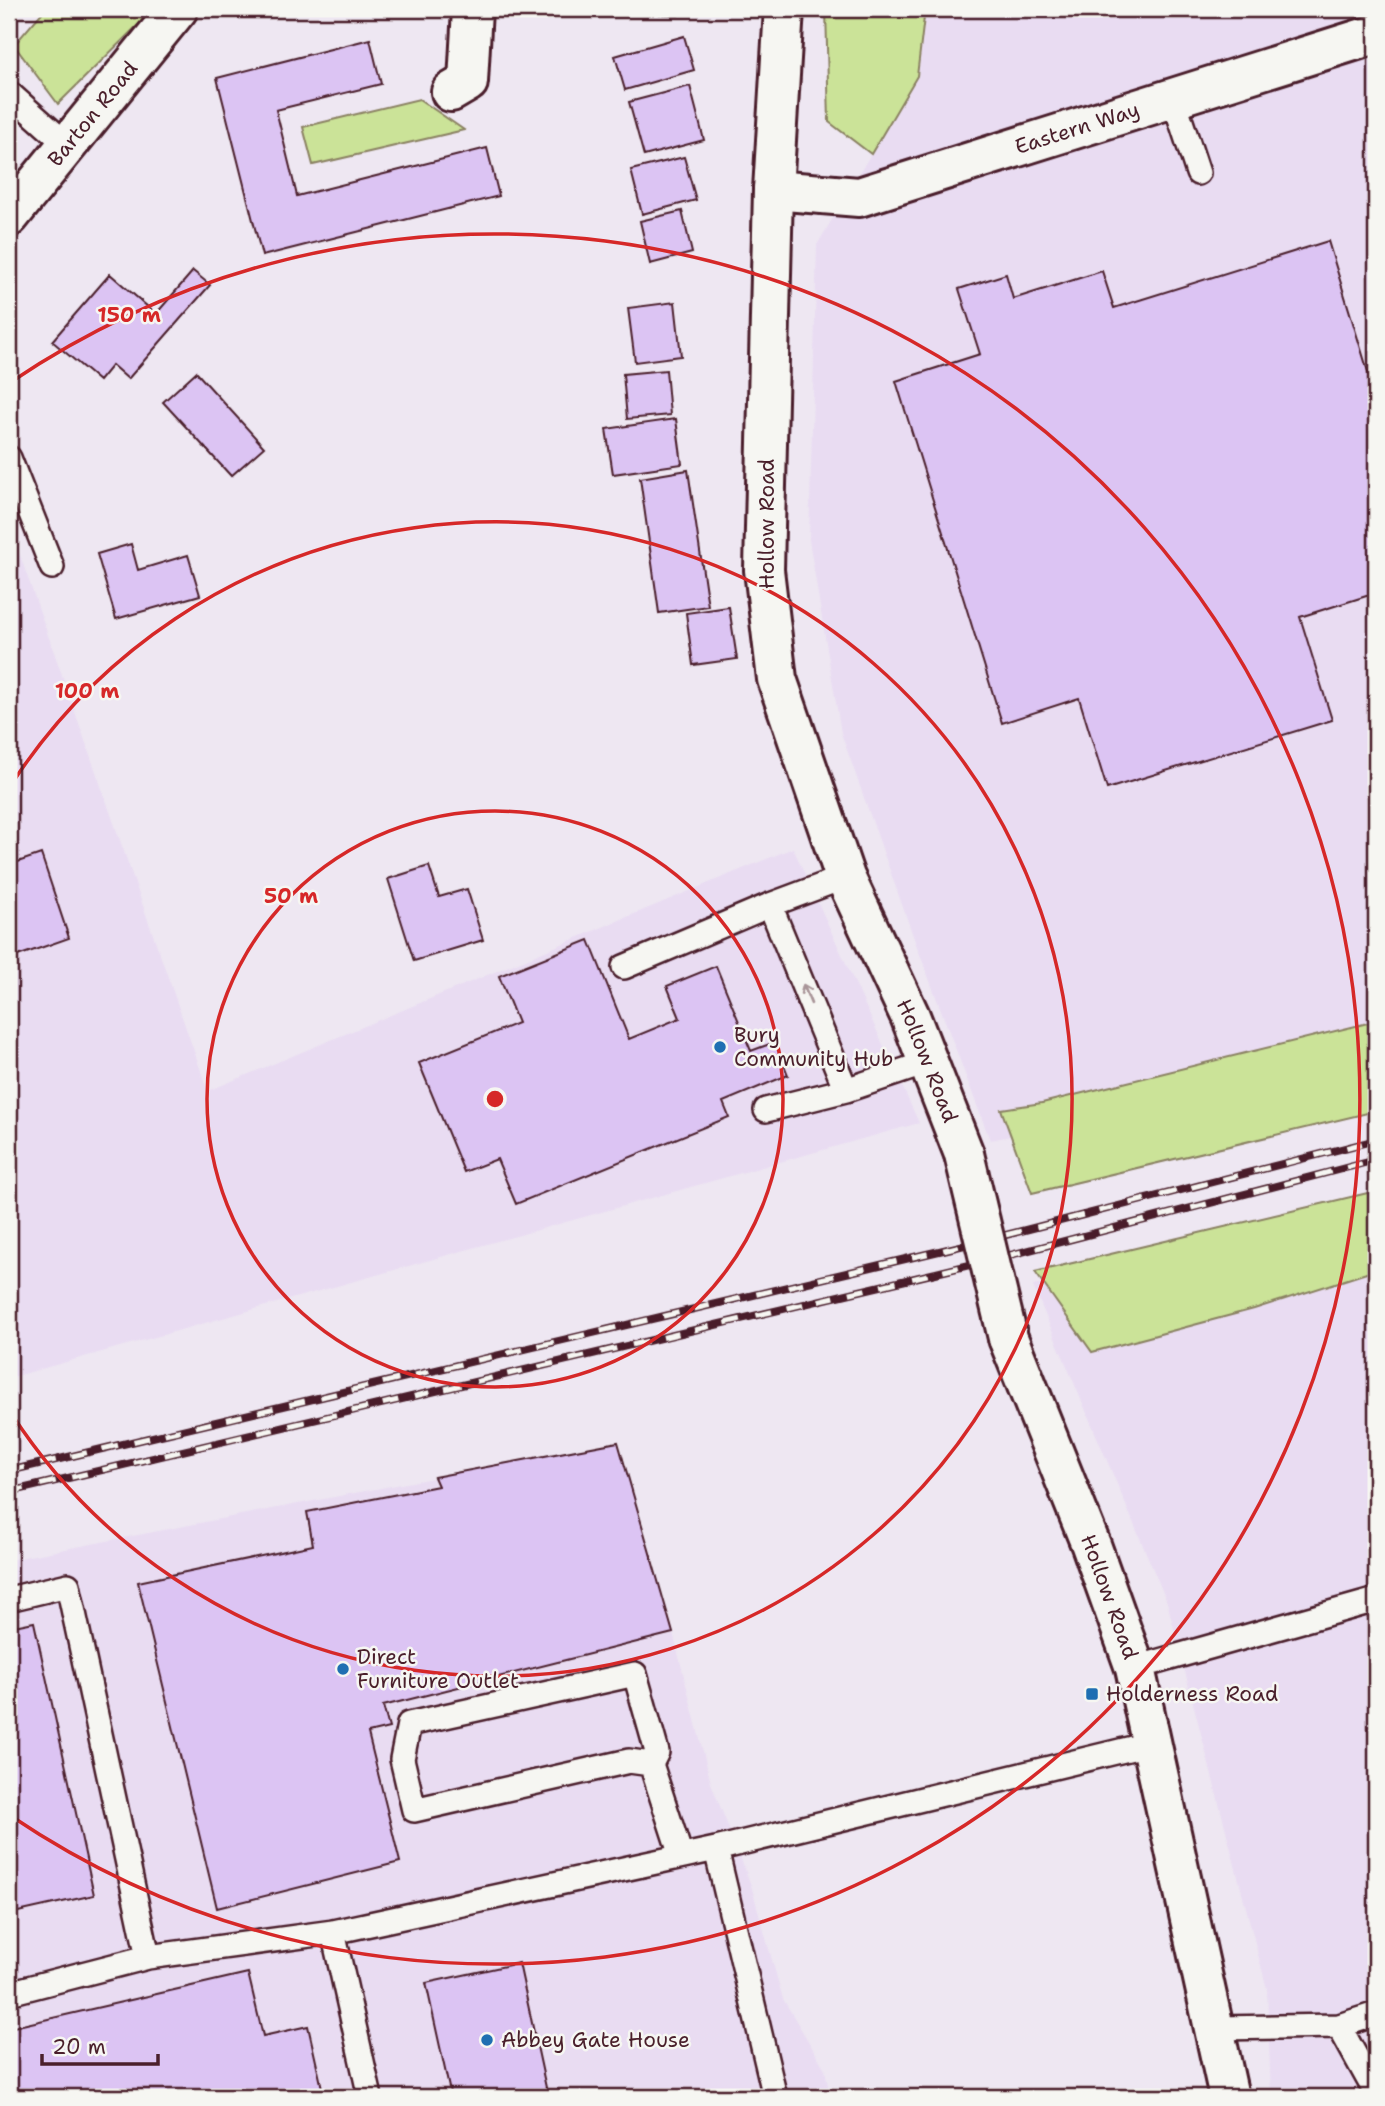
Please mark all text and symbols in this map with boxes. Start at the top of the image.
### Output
street label: Barton Road [42,55,144,172]
street label: Eastern Way [1011,95,1143,161]
text: 150 m [97,301,161,329]
street label: Hollow Road [753,459,781,589]
text: 100 m [55,677,119,705]
text: 50 m [264,882,318,910]
one-way arrow [800,984,813,1005]
street label: Hollow Road [890,994,964,1127]
place label: Bury Community Hub [734,1021,893,1073]
marker: Bury Community Hub [712,1039,728,1055]
centre of rings [483,1087,507,1111]
street label: Hollow Road [1074,1530,1145,1663]
place label: Direct Furniture Outlet [357,1643,519,1695]
marker: Direct Furniture Outlet [335,1661,351,1677]
place label: Holderness Road [1106,1680,1278,1708]
marker: Holderness Road [1084,1686,1100,1702]
scale bar [42,2022,158,2066]
place label: Abbey Gate House [501,2026,690,2054]
marker: Abbey Gate House [479,2032,495,2048]
text: 20 m [52,2033,106,2061]

